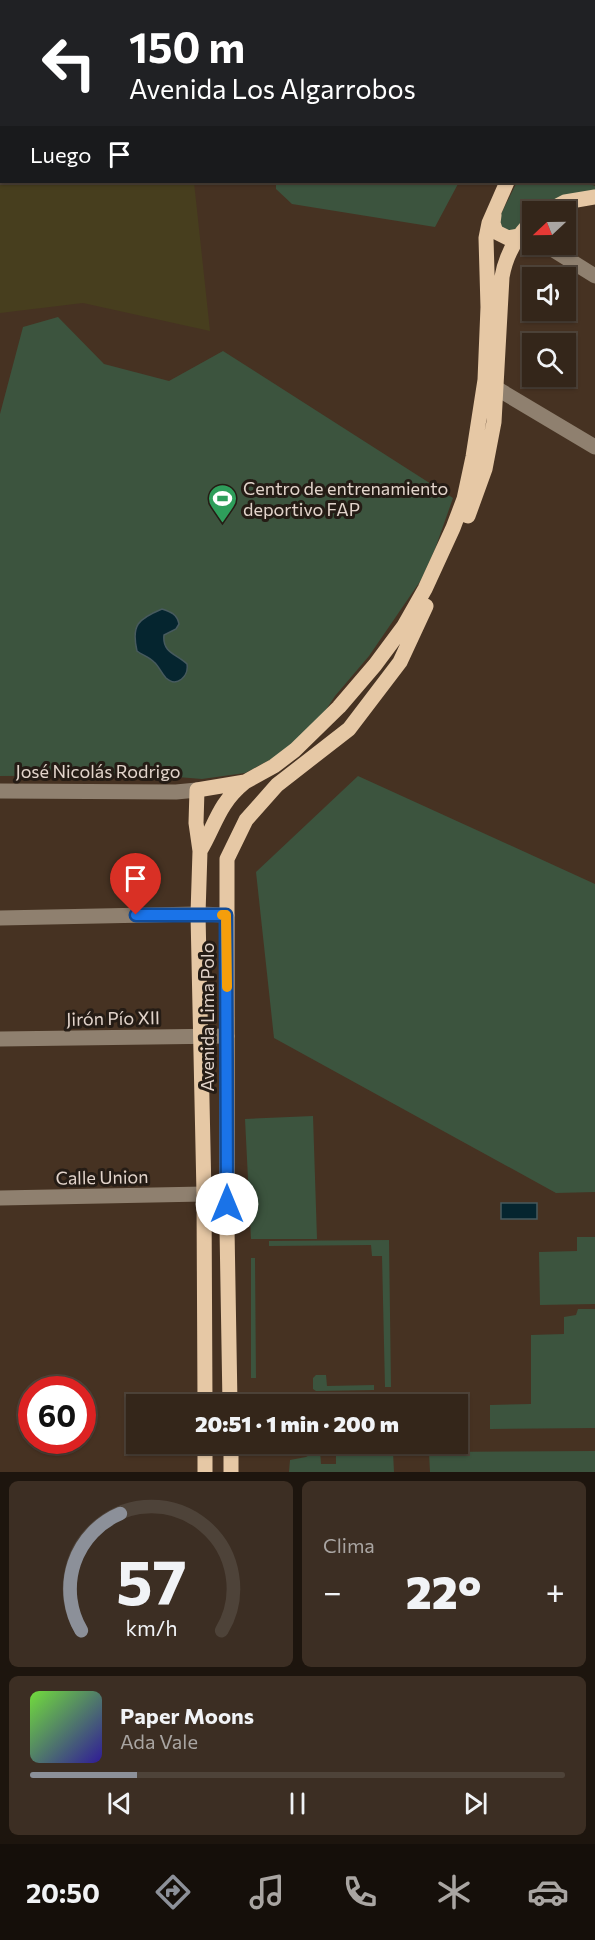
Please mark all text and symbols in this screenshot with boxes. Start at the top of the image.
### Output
text: 150 m [129,20,245,72]
icon: left [30,24,108,102]
text: Avenida Los Algarrobos [129,72,416,105]
icon: arrive [103,138,136,171]
text: Luego [30,141,91,168]
north arrow [522,201,576,255]
map controls [522,201,576,387]
button: sound [522,267,576,321]
button: search [522,333,576,387]
place label: Centro de entrenamiento deportivo FAP [243,477,448,520]
sports icon: Centro de entrenamiento deportivo FAP [206,482,238,524]
street label: José Nicolás Rodrigo [15,760,181,782]
pin [110,853,161,915]
icon: arrive [119,862,152,895]
street label: Avenida Lima Polo [196,943,218,1091]
street label: Jirón Pío XII [66,1006,160,1030]
street label: Calle Union [55,1165,149,1189]
position arrow [195,1172,259,1236]
speed limit sign: 60 [18,1376,96,1454]
text: 20:51 · 1 min · 200 m [195,1410,399,1437]
text: Clima [323,1533,375,1557]
text: 57 [116,1542,186,1618]
text: 22° [406,1563,482,1618]
text: − [323,1570,342,1611]
text: + [546,1570,565,1611]
text: km/h [125,1614,177,1640]
text: Paper Moons [120,1702,254,1729]
text: Ada Vale [120,1729,198,1753]
icon: previous [103,1787,136,1820]
icon: pause [281,1787,314,1820]
icon: next [459,1787,492,1820]
icon: directions [152,1871,194,1913]
icon: music [246,1871,288,1913]
icon: phone [339,1871,381,1913]
icon: climate [433,1871,475,1913]
icon: car [527,1871,569,1913]
text: 20:50 [26,1876,100,1909]

